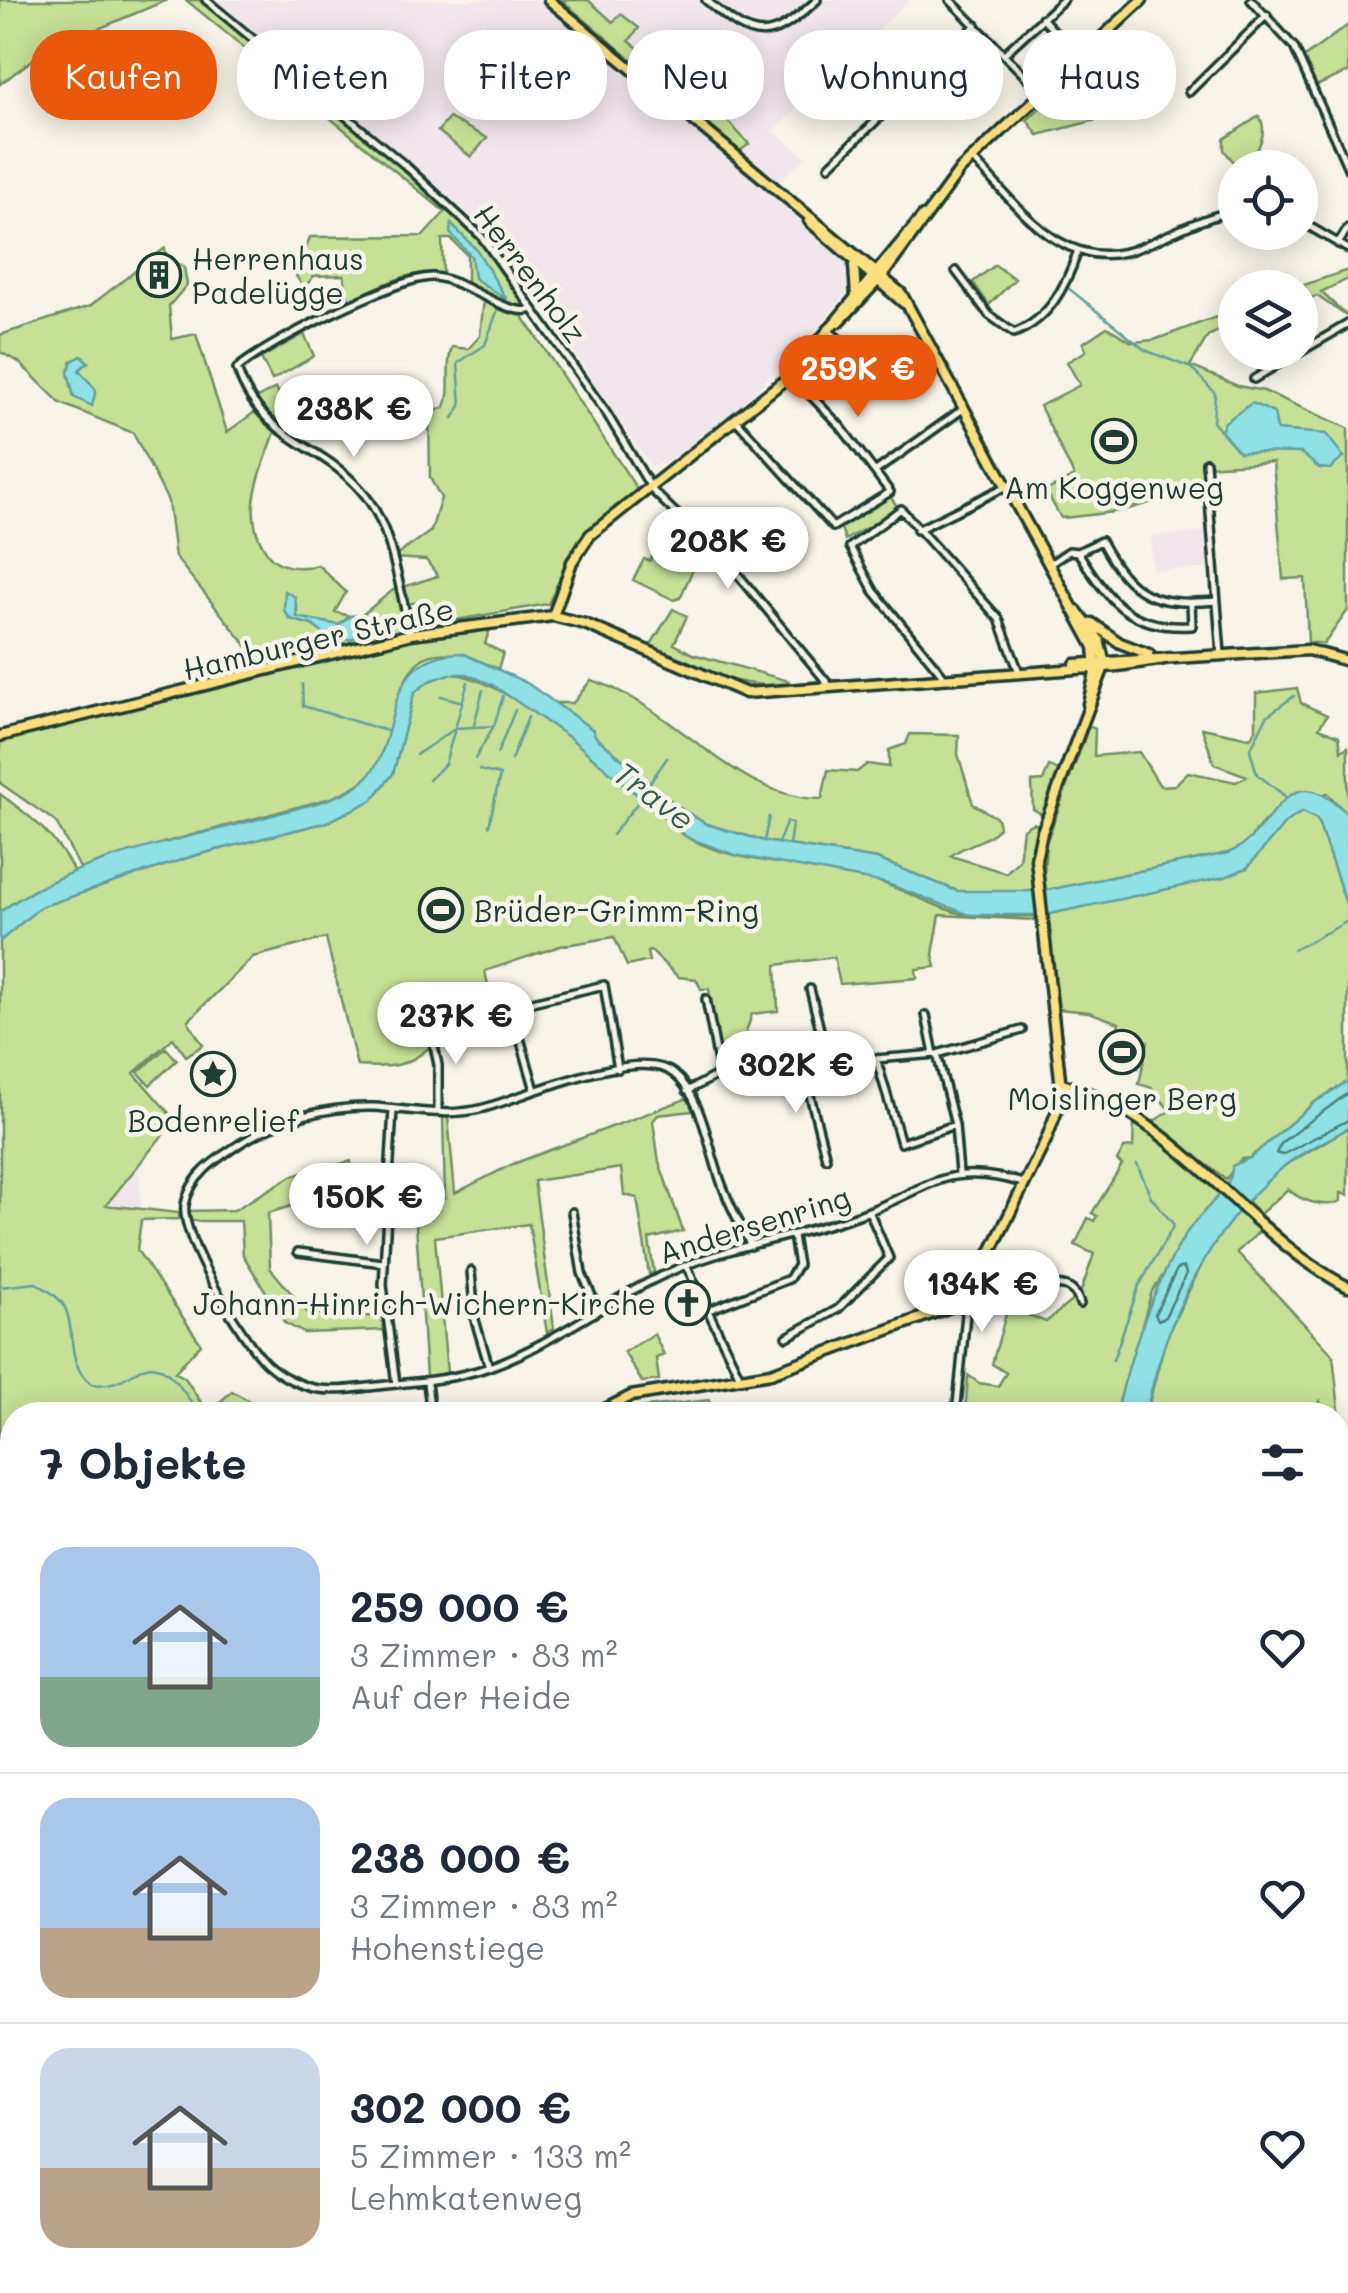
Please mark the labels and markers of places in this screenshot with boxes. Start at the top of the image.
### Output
place label: Herrenhaus Padelügge [192,238,364,312]
building icon: Herrenhaus Padelügge [136,252,182,298]
pin: 259K € [777,335,939,420]
pin: 238K € [273,375,435,460]
sports icon: Am Koggenweg [1091,418,1137,464]
place label: Am Koggenweg [1004,467,1224,507]
pin: 208K € [647,507,809,592]
sports icon: Brüder-Grimm-Ring [418,887,464,933]
place label: Brüder-Grimm-Ring [474,890,759,930]
pin: 237K € [375,982,537,1067]
sports icon: Moislinger Berg [1099,1029,1145,1075]
pin: 302K € [715,1031,877,1116]
place icon: Bodenrelief [190,1051,236,1097]
place label: Moislinger Berg [1007,1078,1237,1118]
place label: Bodenrelief [127,1100,300,1140]
pin: 150K € [286,1163,448,1248]
pin: 134K € [901,1250,1063,1335]
church icon: Johann-Hinrich-Wichern-Kirche [665,1280,711,1326]
place label: Johann-Hinrich-Wichern-Kirche [193,1283,656,1323]

